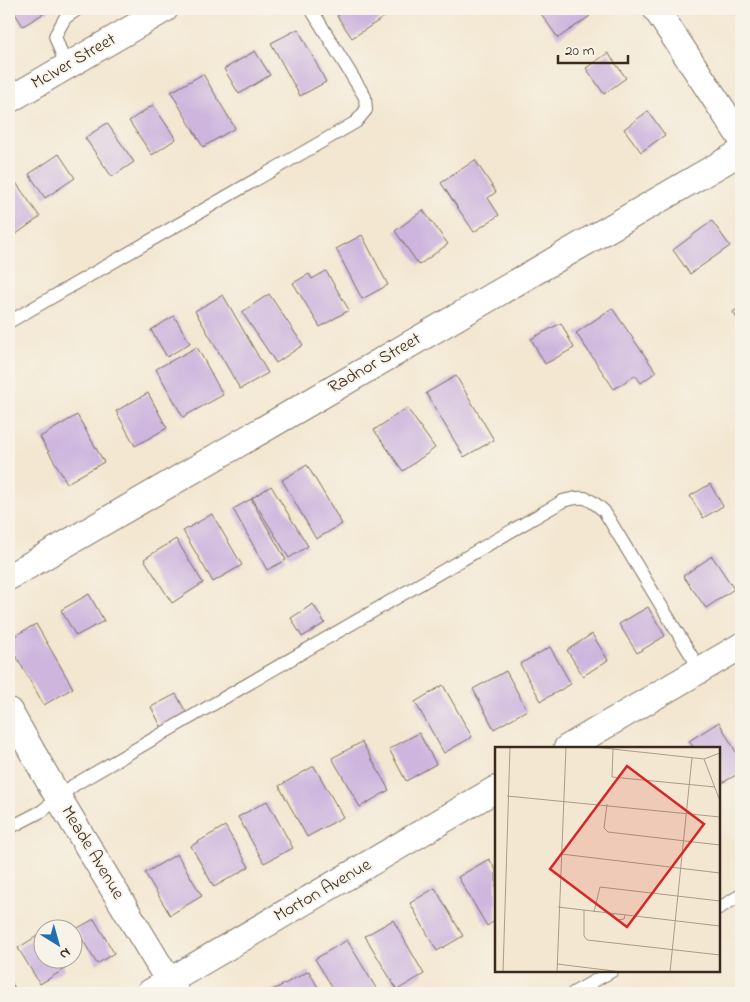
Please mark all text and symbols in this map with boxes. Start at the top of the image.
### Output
street label: McIver Street [27,27,121,97]
scale bar [558,32,628,64]
text: 20 m [565,40,595,62]
street label: Radnor Street [324,327,426,401]
inset map [495,747,720,972]
street label: Meade Avenue [54,801,131,906]
street label: Morton Avenue [270,852,377,929]
north arrow [32,920,82,970]
text: N [55,942,75,964]

